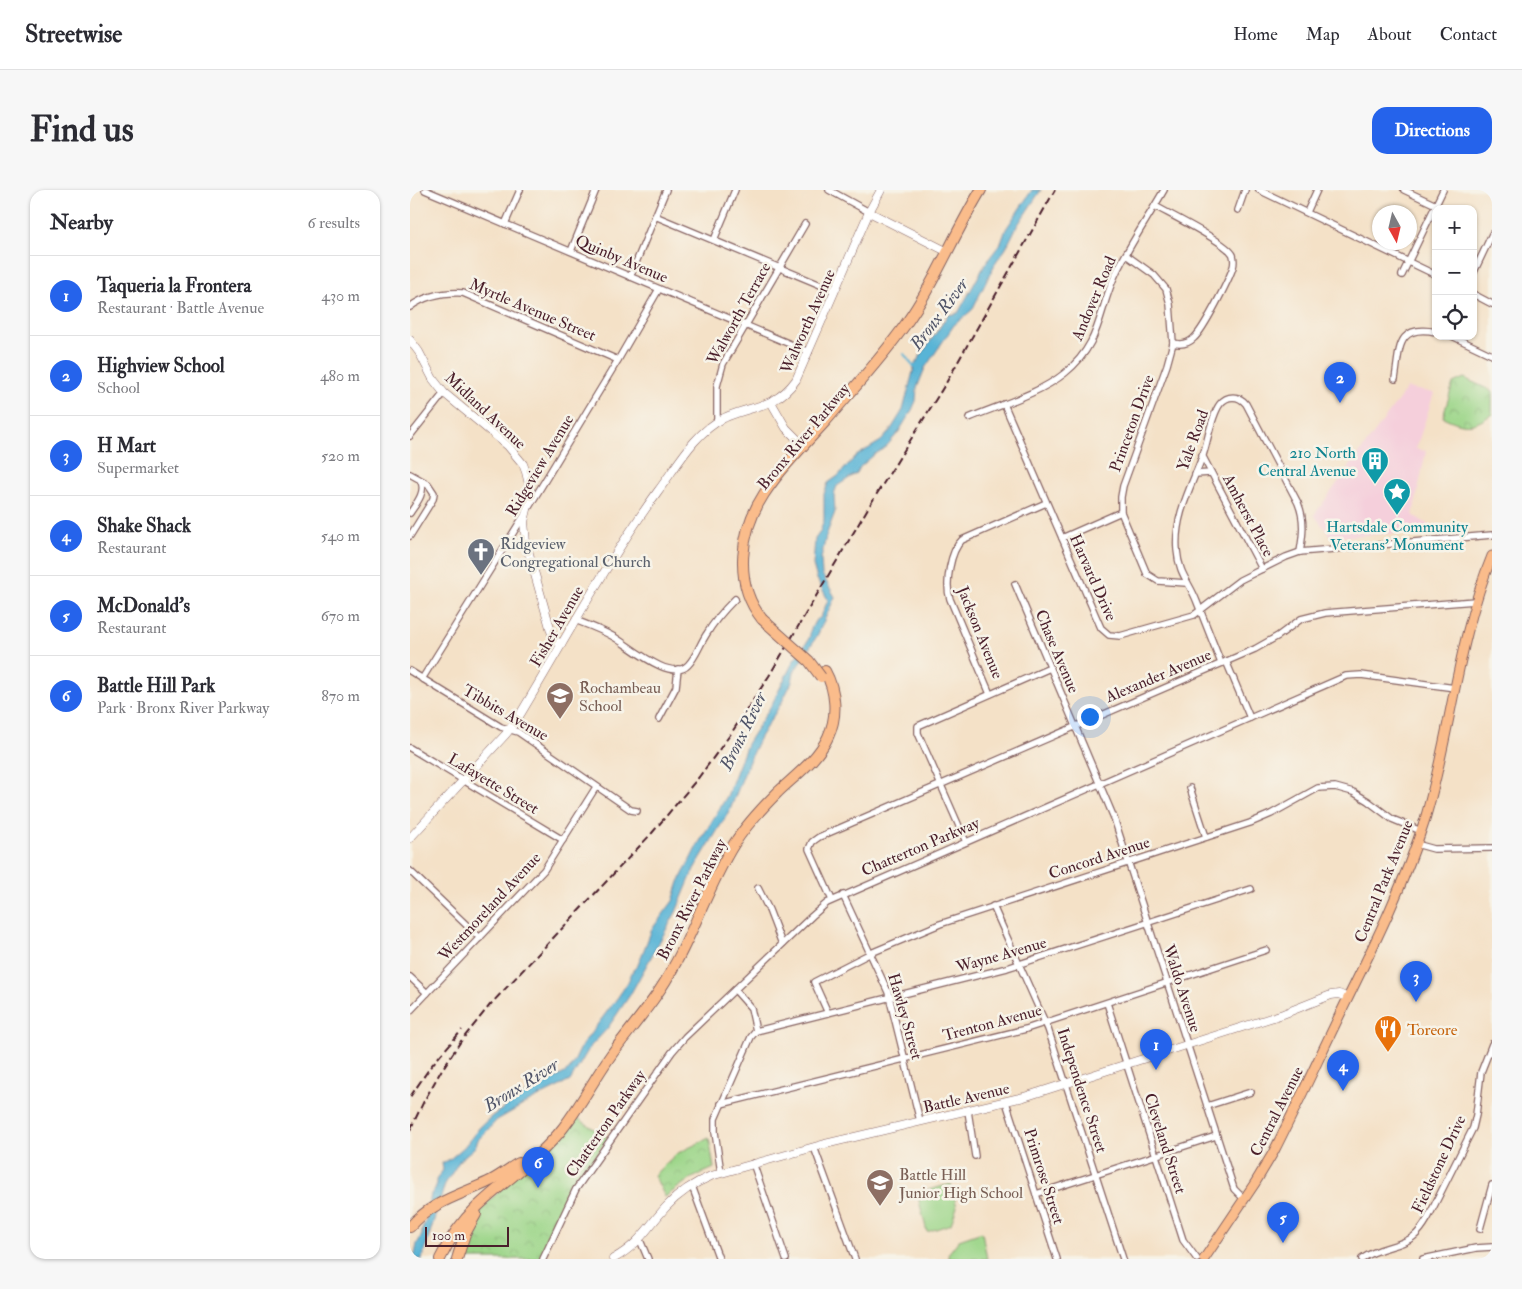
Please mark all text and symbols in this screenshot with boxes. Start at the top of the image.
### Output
text: Streetwise [25,19,122,50]
text: Home [1233,23,1278,46]
text: Map [1306,23,1340,46]
text: About [1368,23,1412,46]
text: Contact [1440,23,1497,46]
button: Directions [1372,107,1492,154]
text: Find us [30,108,134,152]
north arrow [1372,205,1417,250]
map controls [1432,205,1477,340]
button: + [1432,205,1477,250]
text: Nearby [50,209,113,236]
text: 6 results [308,213,360,233]
street label: Quinby Avenue [572,230,671,288]
button: − [1432,250,1477,295]
street label: Andover Road [1067,253,1121,345]
street label: Walworth Terrace [702,259,775,369]
street label: Walworth Avenue [776,266,840,378]
water label: Bronx River [904,273,975,356]
text: Taqueria la Frontera [97,274,251,298]
street label: Myrtle Avenue Street [466,274,599,346]
text: 1 [63,286,69,306]
text: 430 m [321,286,360,306]
button: locate [1432,295,1477,340]
text: Restaurant · Battle Avenue [97,298,264,318]
text: Highview School [97,354,225,378]
pin: 2 [1324,362,1356,403]
text: 2 [62,366,70,386]
text: 480 m [320,366,360,386]
street label: Midland Avenue [440,368,530,454]
street label: Princeton Drive [1105,372,1159,475]
text: School [97,378,140,398]
street label: Bronx River Parkway [753,378,855,494]
street label: Yale Road [1173,407,1213,474]
street label: Ridgeview Avenue [502,411,578,520]
text: H Mart [97,434,156,458]
place label: 210 North Central Avenue [1258,443,1357,481]
text: 3 [63,446,69,466]
text: 520 m [321,446,360,466]
building icon: 210 North Central Avenue [1360,446,1390,485]
text: Supermarket [97,458,179,478]
street label: Amherst Place [1217,470,1278,561]
place icon: Hartsdale Community Veterans' Monument [1382,477,1412,516]
text: Shake Shack [97,514,191,538]
place label: Hartsdale Community Veterans' Monument [1326,517,1469,555]
text: 4 [62,526,70,546]
text: 540 m [321,526,360,546]
street label: Harvard Drive [1065,531,1121,624]
place label: Ridgeview Congregational Church [500,534,652,572]
church icon: Ridgeview Congregational Church [466,537,496,576]
text: Restaurant [97,538,166,558]
street label: Fisher Avenue [526,582,588,671]
street label: Jackson Avenue [951,582,1008,682]
text: McDonald's [97,594,190,618]
text: 5 [62,606,70,626]
text: 670 m [321,606,360,626]
street label: Chase Avenue [1031,607,1084,696]
text: Restaurant [97,618,166,638]
street label: Alexander Avenue [1102,645,1215,708]
text: Battle Hill Park [97,674,215,698]
place label: Rochambeau School [579,678,661,716]
street label: Tibbits Avenue [459,680,552,746]
school or university icon: Rochambeau School [545,681,575,720]
text: 6 [62,686,70,706]
text: 870 m [321,686,360,706]
water label: Bronx River [714,687,773,775]
text: Park · Bronx River Parkway [97,698,269,718]
your location [1077,704,1103,730]
street label: Lafayette Street [444,749,543,819]
street label: Chatterton Parkway [858,813,983,881]
street label: Central Park Avenue [1350,817,1418,946]
street label: Concord Avenue [1046,832,1153,884]
street label: Bronx River Parkway [653,835,732,963]
street label: Westmoreland Avenue [434,848,545,966]
street label: Wayne Avenue [953,932,1049,978]
street label: Waldo Avenue [1158,941,1206,1035]
pin: 3 [1400,961,1432,1002]
street label: Hawley Street [883,971,927,1062]
street label: Trenton Avenue [941,1000,1044,1046]
restaurant icon: Toreore [1373,1014,1403,1053]
place label: Toreore [1407,1020,1458,1040]
street label: Independence Street [1051,1025,1112,1156]
pin: 1 [1140,1029,1172,1070]
pin: 4 [1327,1050,1359,1091]
water label: Bronx River [479,1053,564,1118]
street label: Central Avenue [1246,1063,1308,1160]
street label: Chatterton Parkway [561,1065,651,1181]
street label: Battle Avenue [921,1078,1012,1118]
street label: Cleveland Street [1139,1090,1191,1196]
street label: Fieldstone Drive [1407,1112,1470,1217]
street label: Primrose Street [1019,1126,1069,1227]
pin: 6 [522,1147,554,1188]
place label: Battle Hill Junior High School [898,1165,1023,1204]
school or university icon: Battle Hill Junior High School [865,1168,895,1207]
pin: 5 [1267,1202,1299,1243]
scale bar [425,1224,509,1247]
text: 100 m [432,1227,465,1244]

